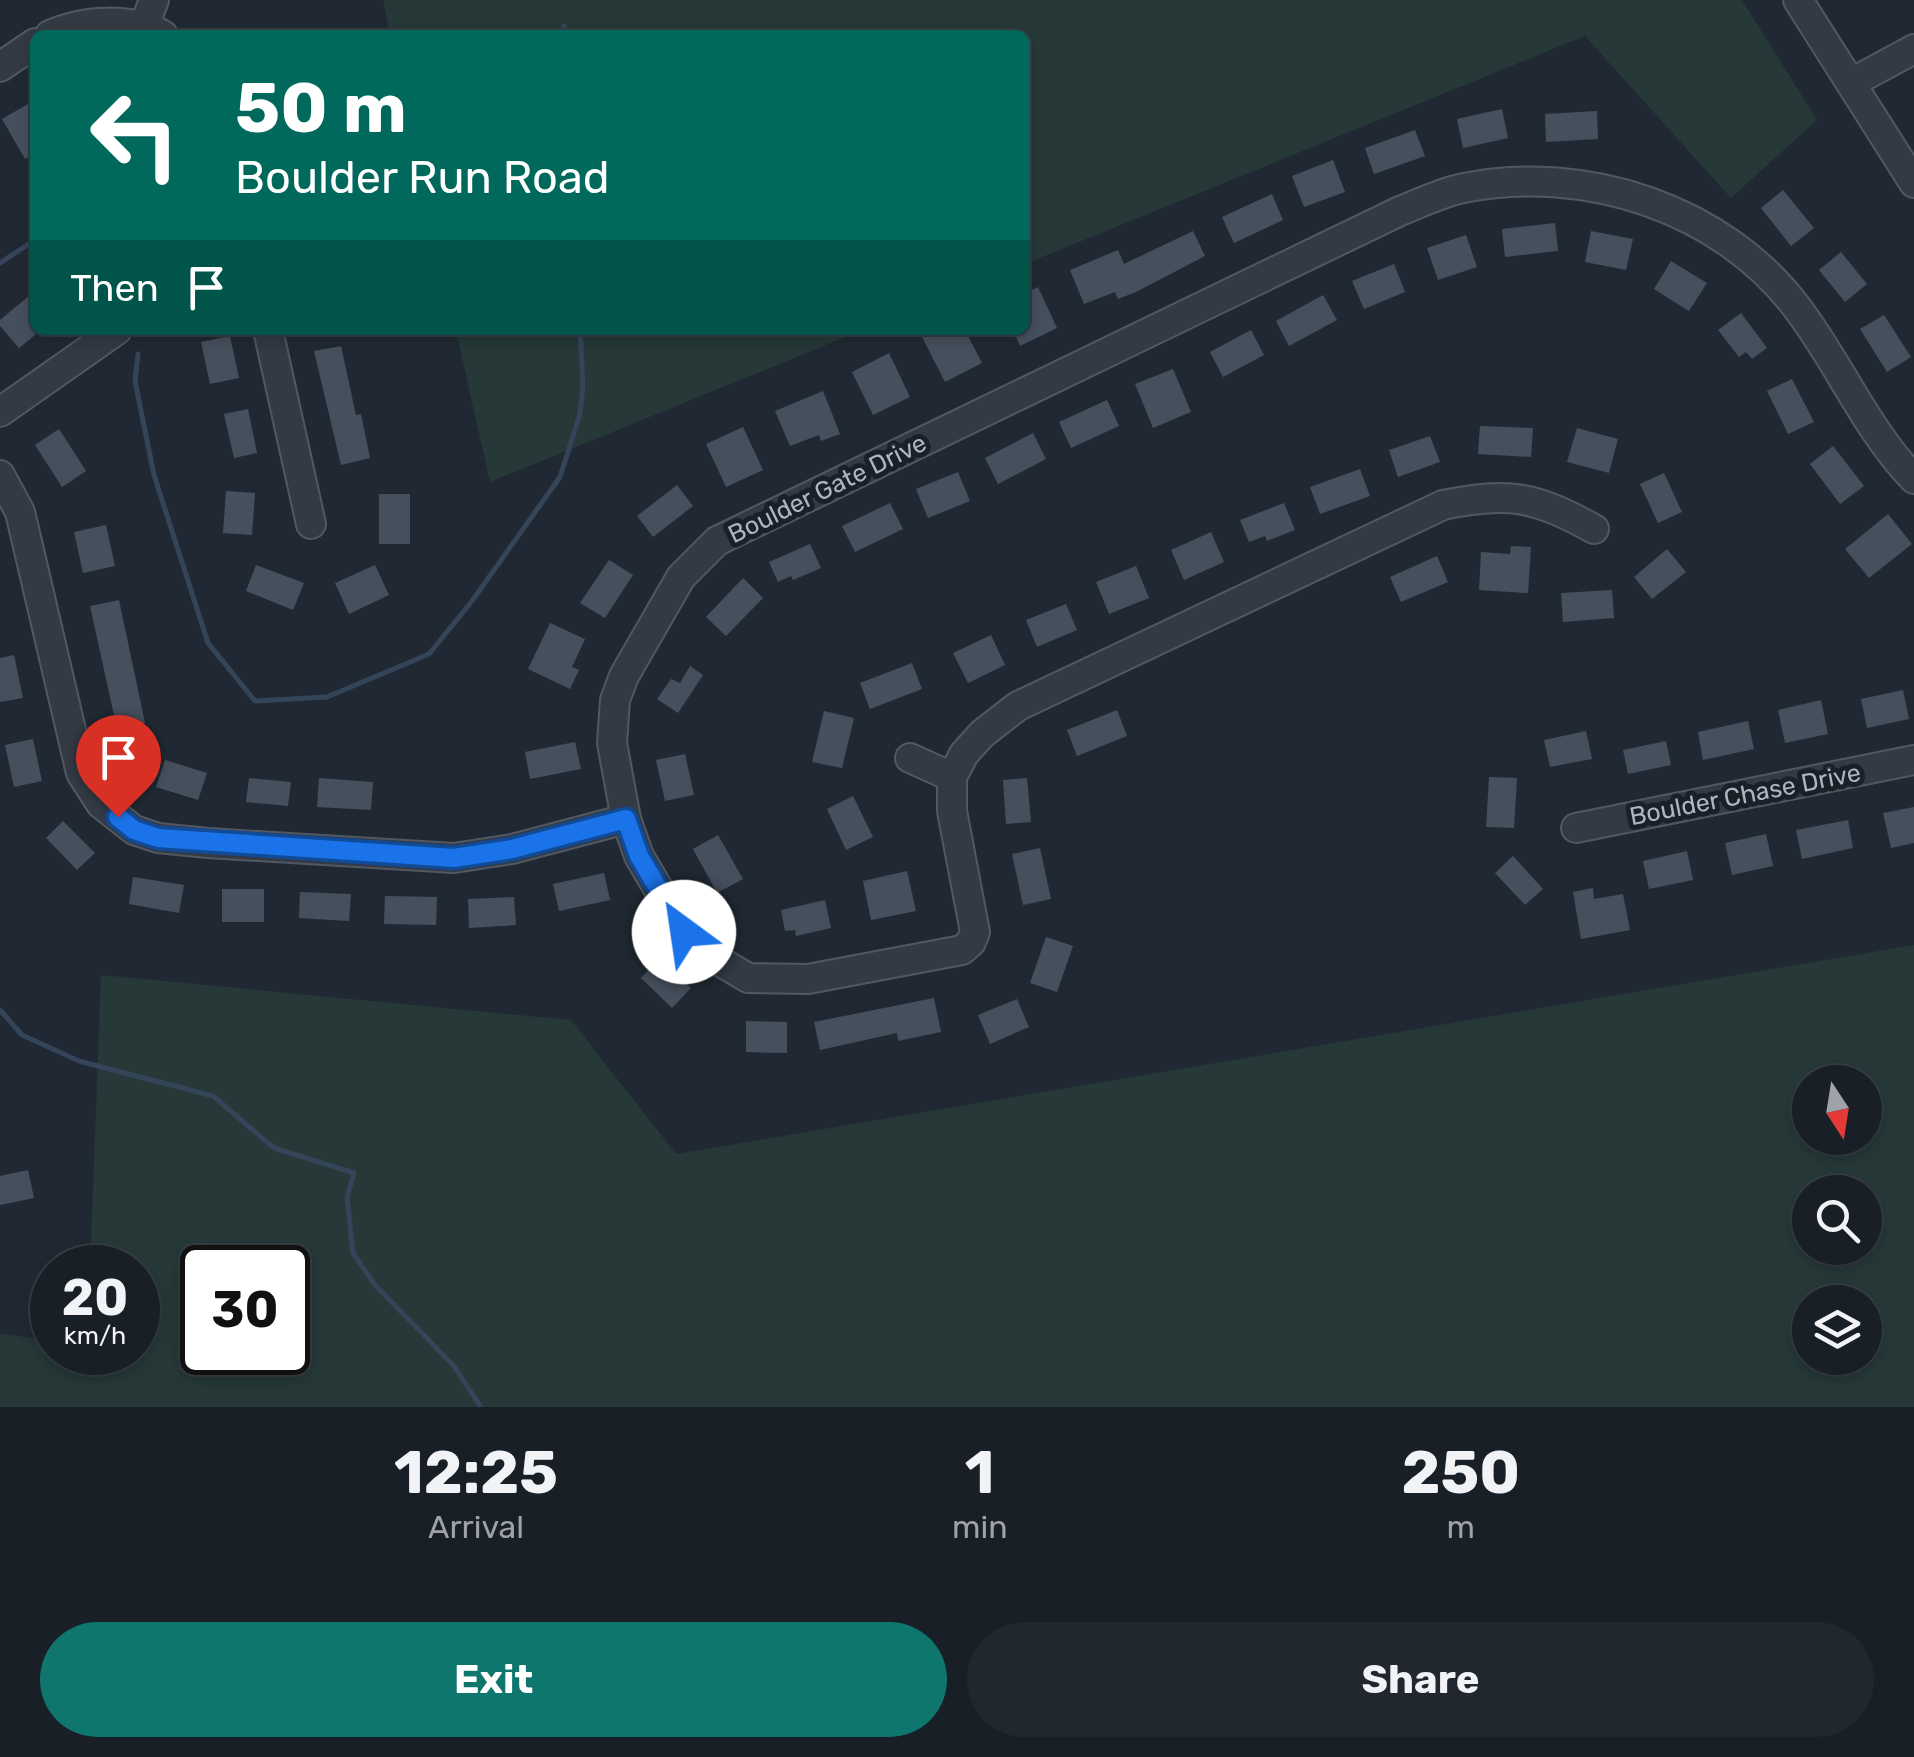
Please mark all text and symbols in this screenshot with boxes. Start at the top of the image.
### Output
text: 50 m [235,67,407,150]
icon: left [70,70,200,200]
text: Boulder Run Road [235,151,610,204]
icon: arrive [179,260,234,315]
text: Then [70,265,159,311]
street label: Boulder Gate Drive [723,428,931,549]
pin [76,715,161,818]
icon: arrive [91,730,146,785]
street label: Boulder Chase Drive [1627,758,1863,831]
position arrow [632,880,736,984]
north arrow [1792,1065,1882,1155]
map controls [1792,1065,1882,1375]
button: search [1792,1175,1882,1265]
speed limit sign: 30 [180,1245,310,1375]
text: 20 [62,1268,128,1328]
button: layers [1792,1285,1882,1375]
text: km/h [64,1321,126,1350]
text: 12:25 [394,1437,558,1508]
text: 1 [965,1437,995,1508]
text: 250 [1401,1437,1520,1508]
text: Arrival [428,1508,524,1546]
text: min [952,1508,1008,1546]
text: m [1447,1508,1475,1546]
button: Exit [40,1622,947,1737]
button: Share [967,1622,1874,1737]

